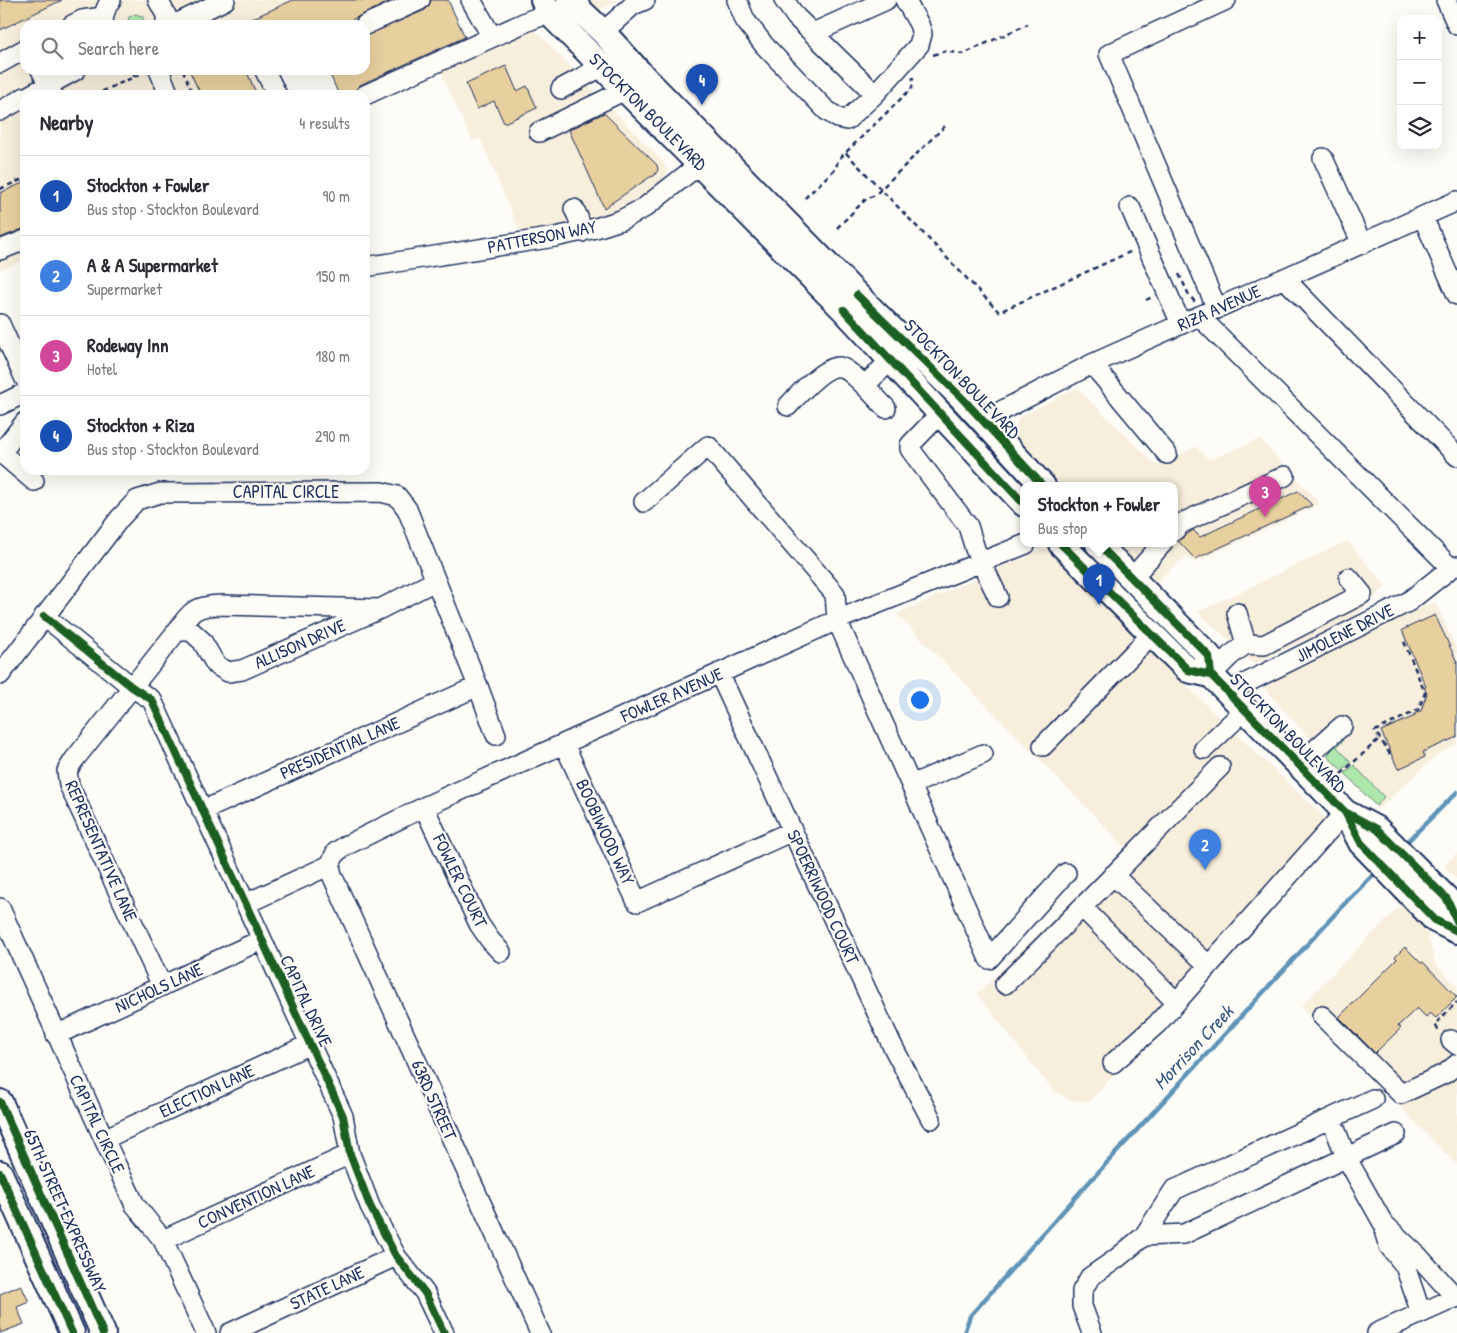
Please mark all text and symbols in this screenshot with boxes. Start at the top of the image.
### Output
map controls [1397,15,1442,150]
button: + [1397,15,1442,60]
search box [20,20,370,75]
icon: search [38,34,66,62]
text: Search here [78,35,159,61]
street label: STOCKTON BOULEVARD [584,47,713,176]
button: − [1397,60,1442,105]
pin: 4 [686,64,718,105]
button: layers [1397,105,1442,150]
text: Nearby [40,108,93,137]
text: 4 results [299,112,350,134]
text: Stockton + Fowler [87,172,209,198]
text: 1 [53,185,59,207]
text: 90 m [322,185,350,207]
text: Bus stop · Stockton Boulevard [87,198,259,220]
street label: PATTERSON WAY [485,214,598,259]
text: A & A Supermarket [87,252,218,278]
text: 2 [52,265,60,287]
text: 150 m [316,265,350,287]
text: Supermarket [87,278,162,300]
street label: RIZA AVENUE [1173,278,1264,337]
street label: STOCKTON BOULEVARD [899,313,1026,444]
text: Rodeway Inn [87,332,169,358]
text: 3 [52,345,60,367]
text: 180 m [316,345,350,367]
text: Hotel [87,358,117,380]
text: Stockton + Riza [87,412,194,438]
text: 4 [53,425,59,447]
text: 290 m [315,425,350,447]
text: Bus stop · Stockton Boulevard [87,438,259,460]
pin: 3 [1249,476,1281,517]
street label: CAPITAL CIRCLE [233,479,339,504]
popup [1020,482,1178,547]
text: Stockton + Fowler [1038,491,1160,517]
text: Bus stop [1038,517,1087,539]
pin: 1 [1083,564,1115,605]
street label: JIMOLENE DRIVE [1291,597,1398,668]
street label: ALLISON DRIVE [250,612,349,675]
street label: FOWLER AVENUE [616,661,727,729]
street label: STOCKTON BOULEVARD [1225,667,1352,798]
your location [907,687,933,713]
street label: PRESIDENTIAL LANE [276,710,404,785]
street label: BOOBIWOOD WAY [570,775,641,889]
street label: REPRESENTATIVE LANE [59,776,144,925]
street label: SPOERRIWOOD COURT [781,826,866,969]
street label: FOWLER COURT [427,829,494,932]
pin: 2 [1189,829,1221,870]
street label: CAPITAL DRIVE [274,951,339,1051]
street label: NICHOLS LANE [111,956,207,1019]
water label: Morrison Creek [1147,998,1240,1095]
street label: 63RD STREET [406,1056,463,1144]
street label: ELECTION LANE [155,1058,258,1123]
street label: CAPITAL CIRCLE [64,1070,131,1177]
street label: 65TH STREET EXPRESSWAY [18,1125,113,1297]
street label: CONVENTION LANE [193,1158,318,1235]
street label: STATE LANE [286,1260,368,1316]

